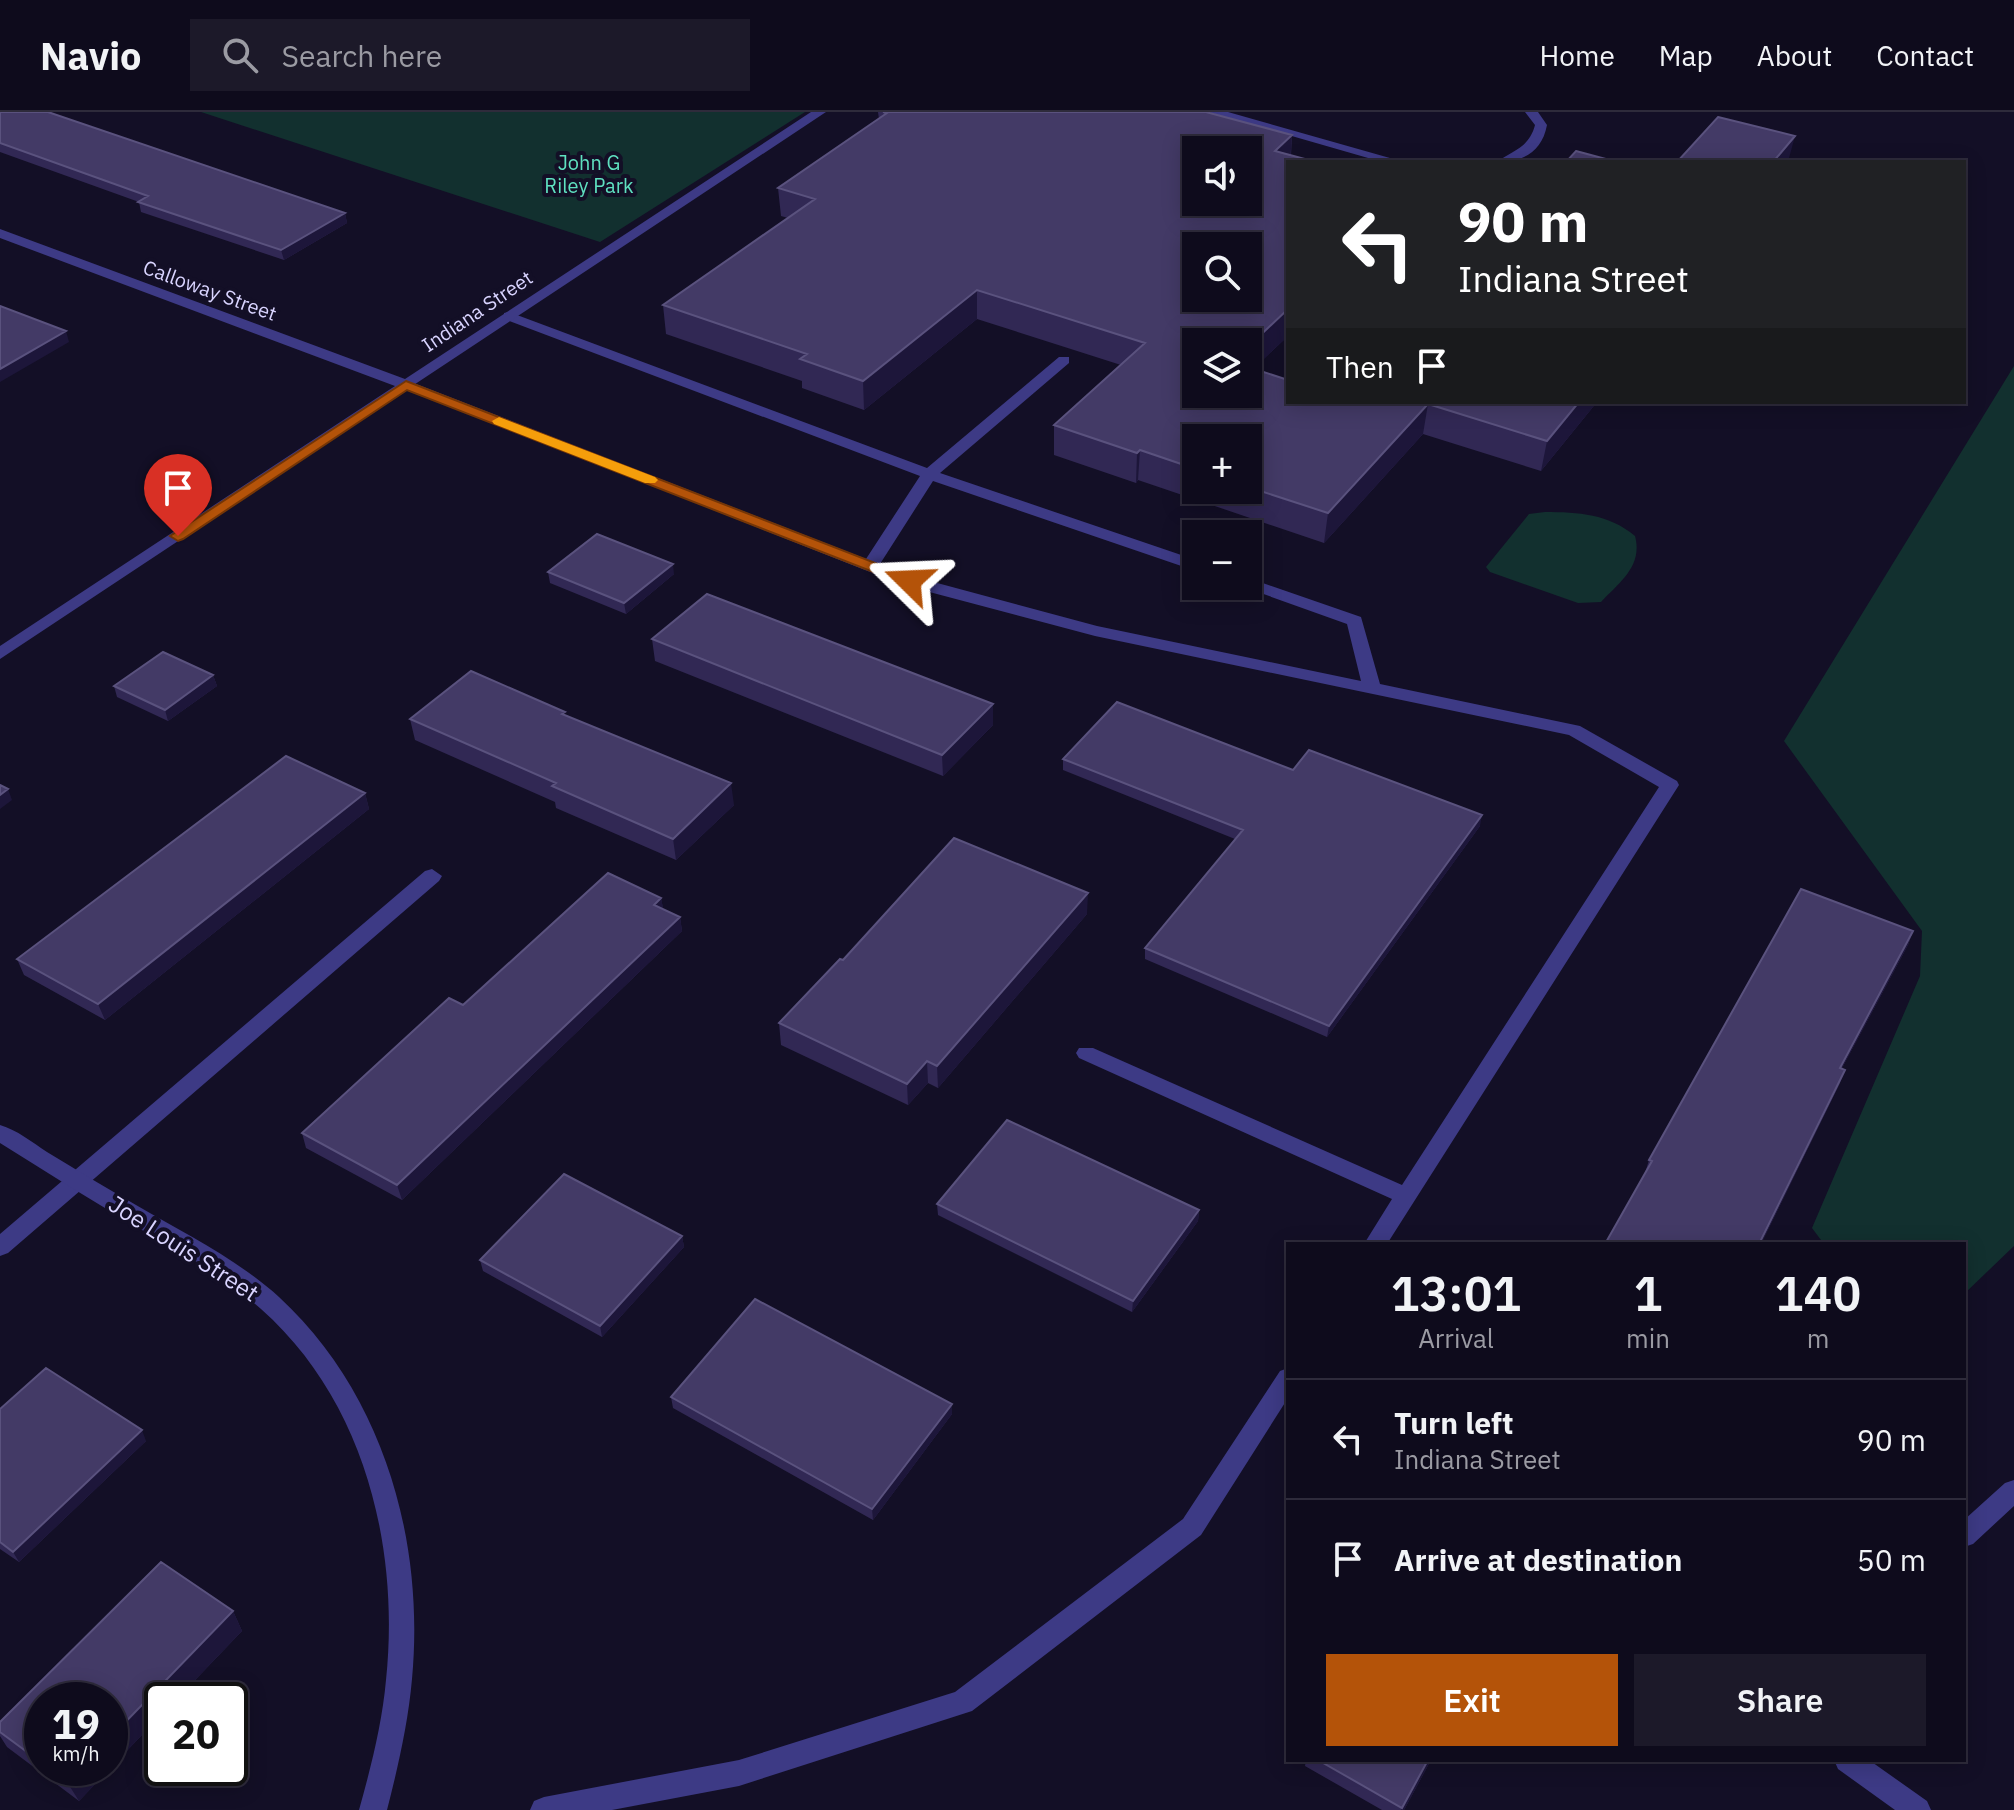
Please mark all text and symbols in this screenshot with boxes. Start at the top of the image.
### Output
search box [190,19,750,91]
text: Navio [40,31,142,80]
icon: search [218,33,262,77]
text: Search here [282,36,442,75]
text: Home [1539,37,1615,74]
text: Map [1659,37,1713,74]
text: About [1757,37,1832,74]
text: Contact [1876,37,1974,74]
map controls [1182,136,1262,600]
button: sound [1182,136,1262,216]
park label: John G Riley Park [544,149,634,199]
text: 90 m [1458,185,1588,257]
icon: left [1326,192,1430,296]
button: search [1182,232,1262,312]
street label: Calloway Street [139,253,281,327]
text: Indiana Street [1458,255,1689,302]
street label: Indiana Street [416,264,538,358]
button: layers [1182,328,1262,408]
icon: arrive [1410,344,1454,388]
text: Then [1326,347,1394,386]
button: + [1182,424,1262,504]
pin [144,454,212,536]
icon: arrive [156,466,200,510]
button: − [1182,520,1262,600]
position arrow [867,539,951,623]
street label: Joe Louis Street [103,1188,265,1308]
text: 13:01 [1391,1262,1521,1324]
text: 1 [1634,1262,1662,1324]
text: 140 [1775,1262,1861,1324]
text: Arrival [1418,1321,1494,1355]
text: min [1626,1321,1670,1355]
text: m [1807,1321,1829,1355]
text: Turn left [1394,1403,1513,1442]
icon: left [1326,1417,1370,1461]
text: 90 m [1857,1420,1926,1459]
text: Indiana Street [1394,1442,1561,1476]
icon: arrive [1326,1537,1370,1581]
text: Arrive at destination [1394,1540,1682,1579]
text: 50 m [1857,1540,1926,1579]
button: Exit [1326,1654,1618,1746]
button: Share [1634,1654,1926,1746]
speed limit sign: 20 [144,1682,248,1786]
text: 19 [52,1698,100,1750]
text: km/h [52,1740,100,1767]

